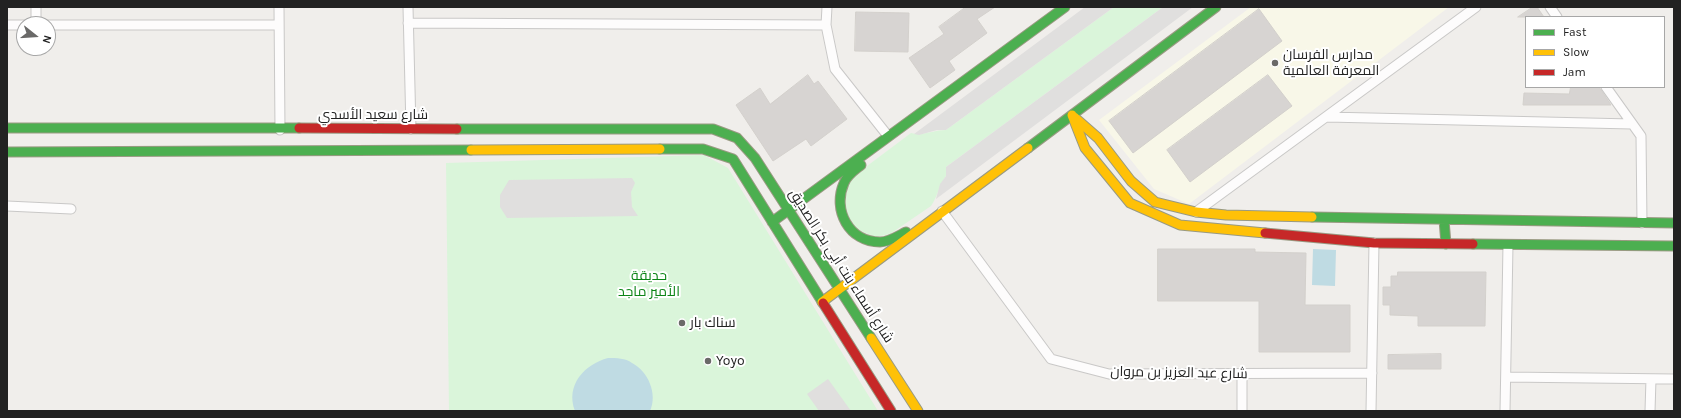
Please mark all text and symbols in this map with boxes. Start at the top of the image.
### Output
north arrow [16,16,56,56]
legend [1525,16,1665,88]
text: Fast [1563,25,1586,39]
text: N [40,34,54,45]
text: Slow [1563,45,1589,59]
place label: مدارس الفرسان المعرفة العالمية [1283,47,1379,80]
marker: مدارس الفرسان المعرفة العالمية [1270,58,1280,68]
text: Jam [1563,65,1586,79]
street label: شارع سعيد الأسدي [318,107,428,123]
street label: شارع أسماء بنت أبي بكر الصديق [785,186,897,346]
park label: حديقة الأمير ماجد [618,268,680,300]
place label: سناك بار [690,315,736,331]
marker: سناك بار [677,318,687,328]
place label: Yoyo [716,353,745,369]
marker: Yoyo [703,356,713,366]
street label: شارع عبد العزيز بن مروان [1110,363,1248,383]

